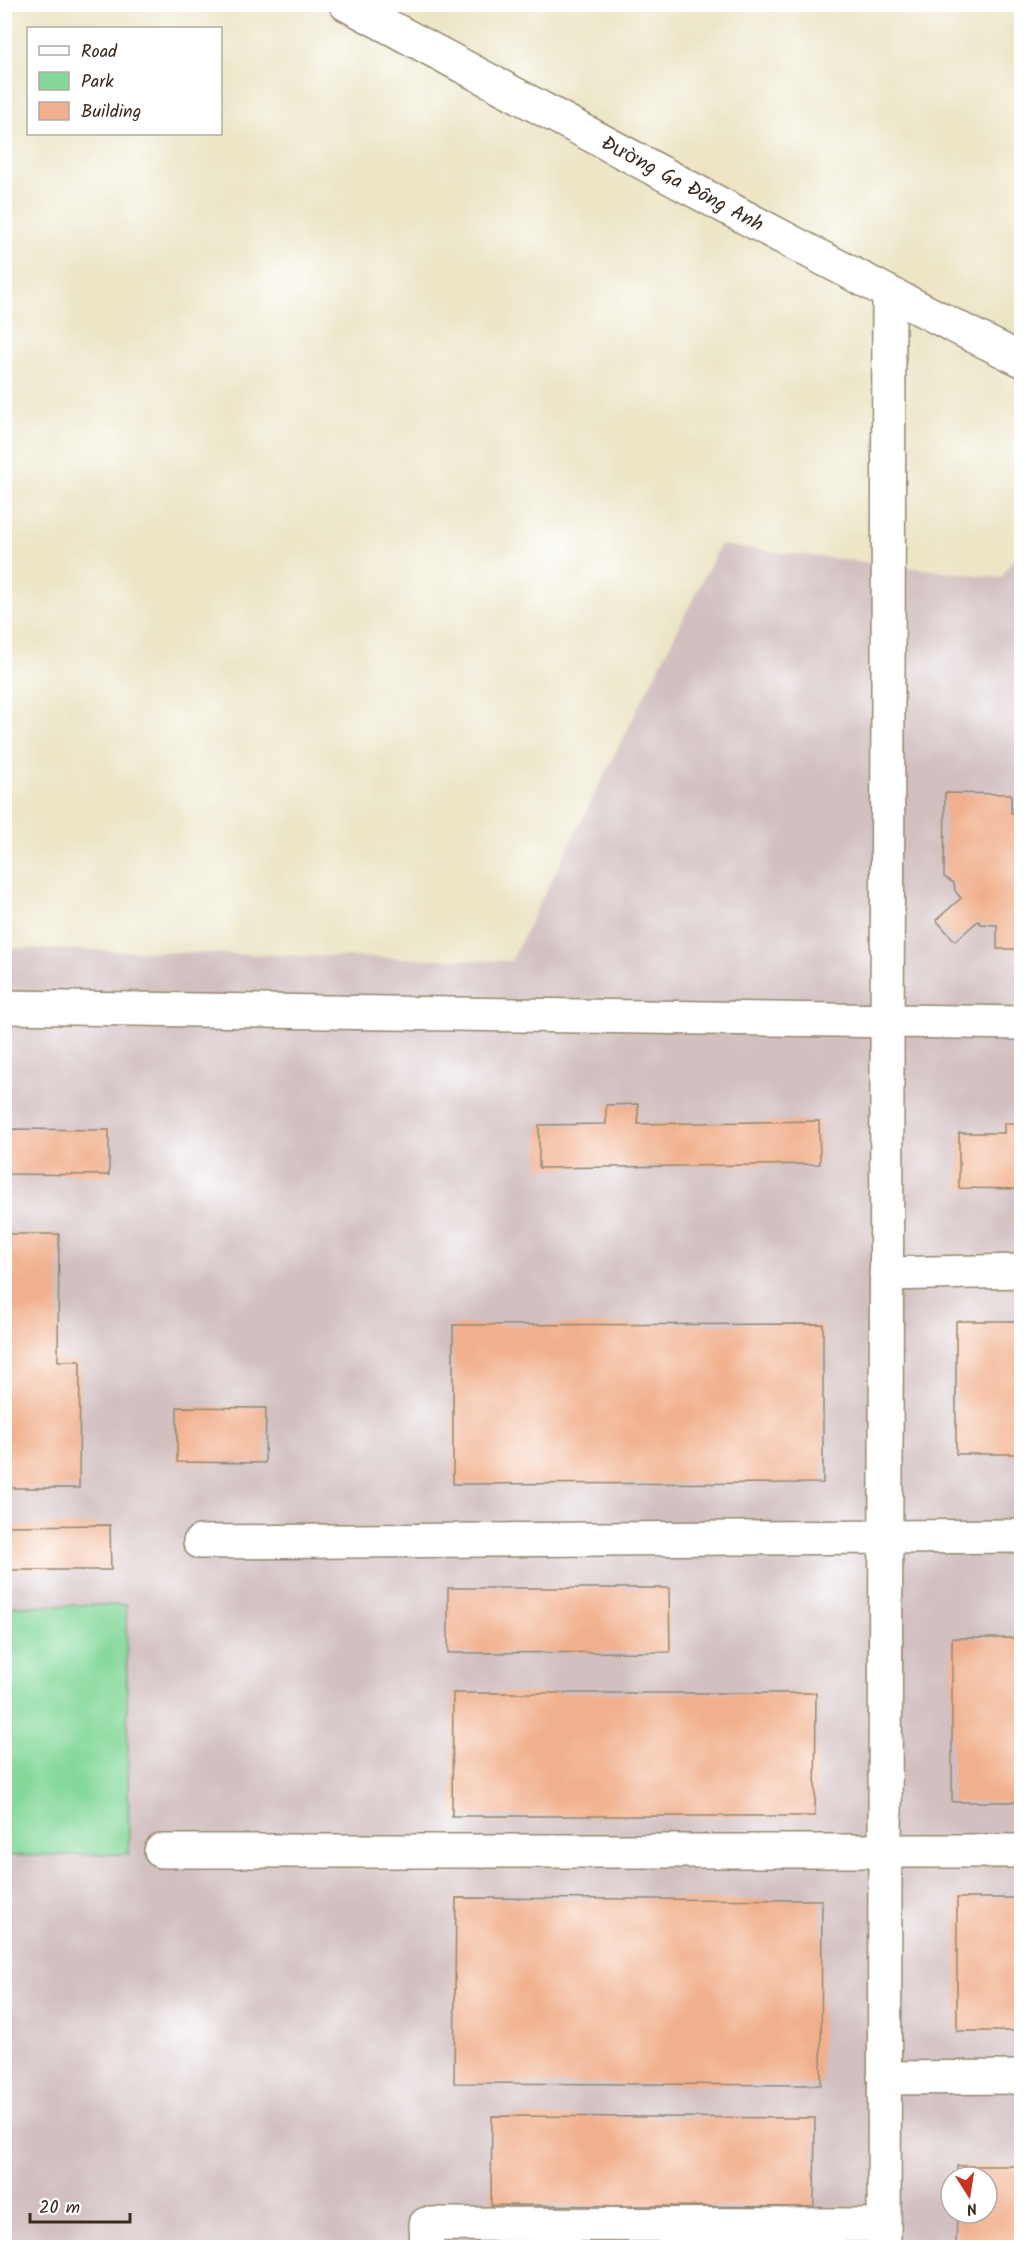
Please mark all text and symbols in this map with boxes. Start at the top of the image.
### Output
legend [27,27,222,135]
text: Road [81,38,118,67]
text: Park [81,68,114,97]
text: Building [81,98,141,127]
street label: Đường Ga Đông Anh [595,128,769,241]
north arrow [939,2165,999,2225]
scale bar [30,2186,130,2224]
text: 20 m [39,2194,80,2223]
text: N [964,2195,979,2221]

